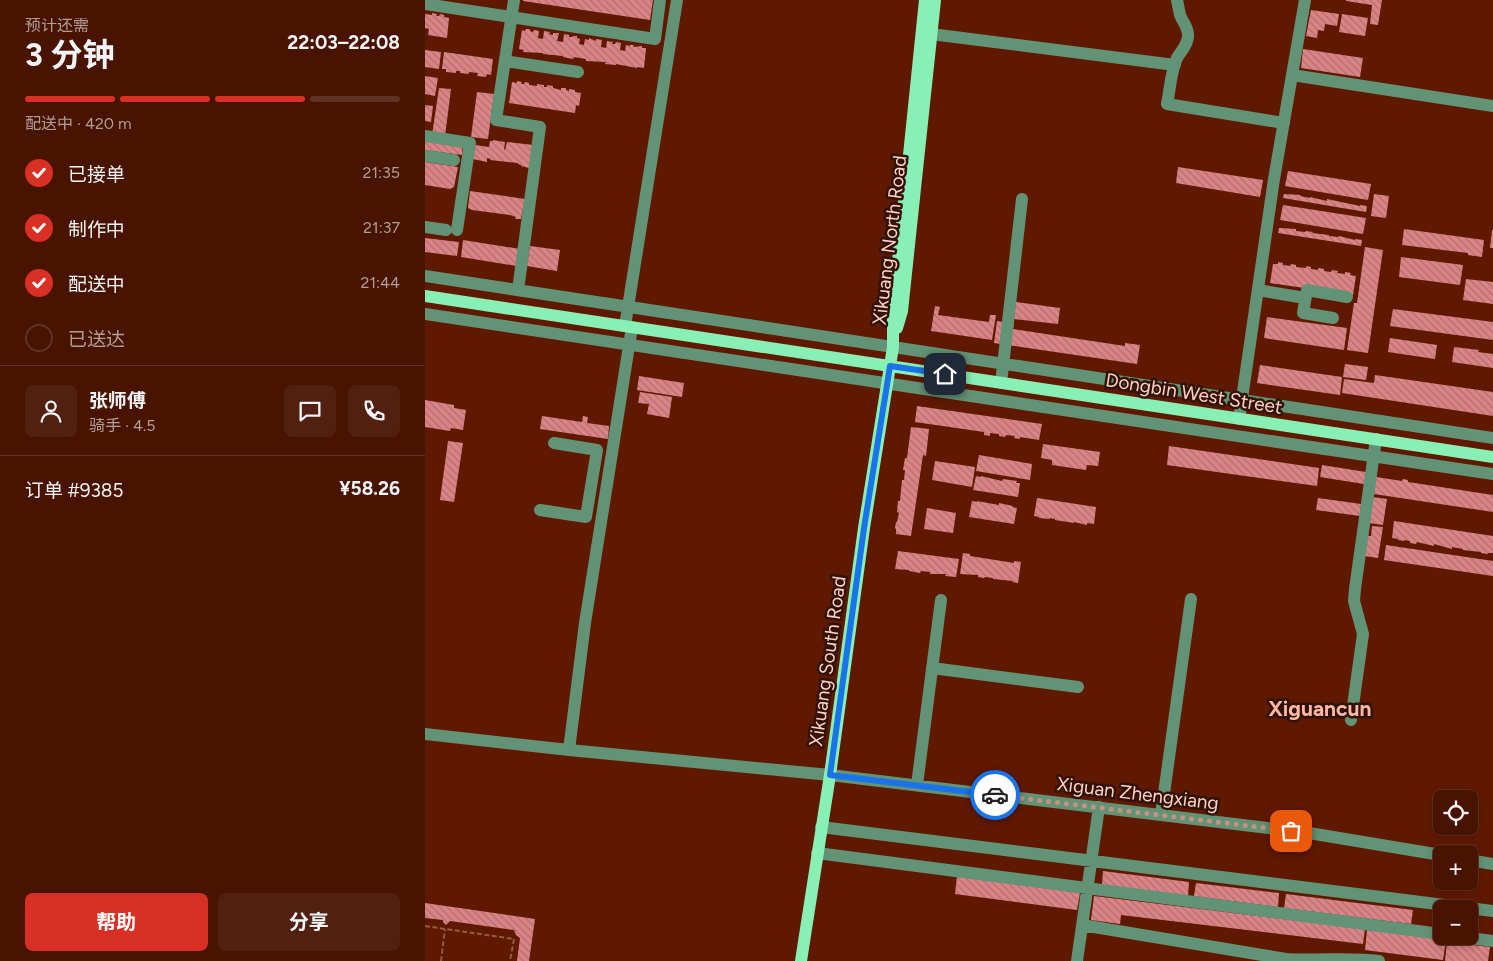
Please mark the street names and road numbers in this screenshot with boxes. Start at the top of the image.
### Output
street label: Xikuang North Road [868,154,911,326]
street label: Dongbin West Street [1104,368,1284,419]
street label: Xikuang South Road [804,575,851,748]
street label: Xiguan Zhengxiang [1056,772,1220,815]

